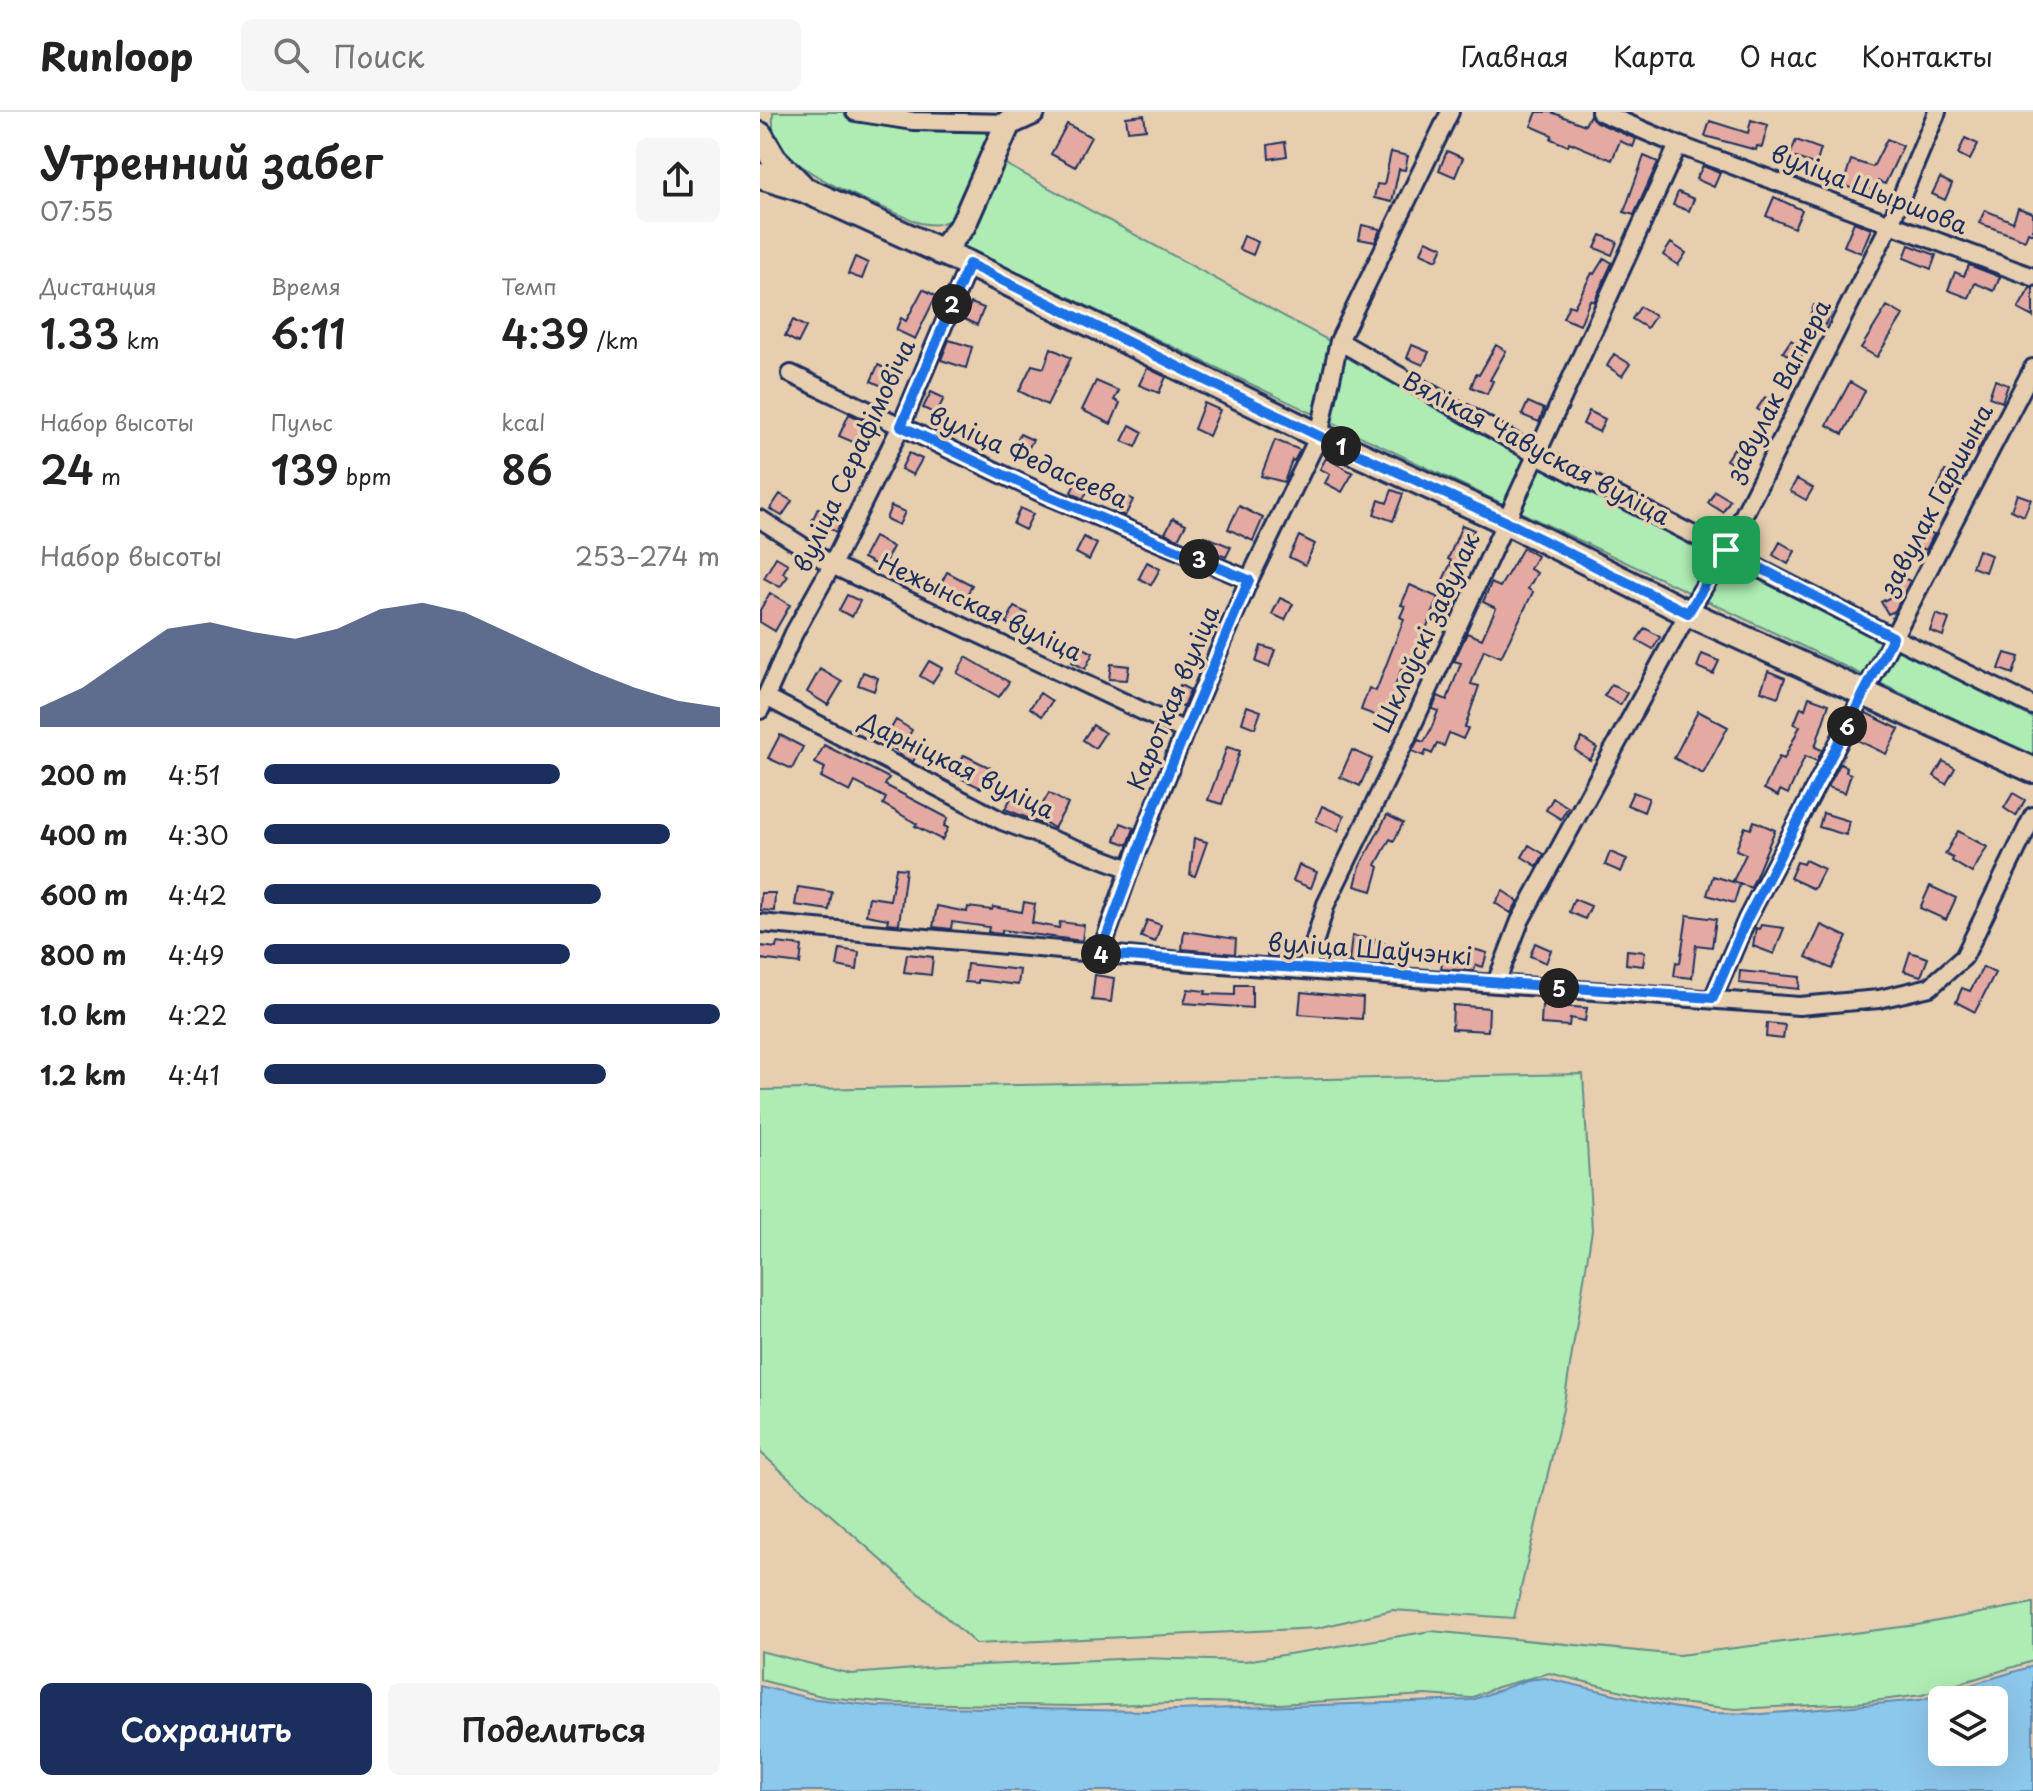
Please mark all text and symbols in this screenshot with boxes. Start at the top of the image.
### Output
search box [241,19,801,91]
text: Runloop [40,27,193,84]
icon: search [269,33,313,77]
text: Поиск [333,33,424,78]
text: Главная [1461,34,1569,77]
text: Карта [1613,34,1695,77]
text: О нас [1739,34,1817,77]
text: Контакты [1861,34,1993,77]
text: Утренний забег [40,128,383,194]
street label: вуліца Шыршова [1766,134,1973,242]
button: share [636,138,720,222]
text: 07:55 [40,191,114,230]
text: Дистанция [40,269,157,302]
text: Время [271,269,341,302]
text: Темп [501,269,557,302]
pin: 2 [932,284,972,324]
text: 2 [944,287,960,320]
street label: завулак Вагнера [1715,292,1839,489]
text: 1.33 [40,302,119,363]
text: 6:11 [271,302,346,363]
text: 4:39 [501,302,589,363]
text: km [119,323,160,356]
text: /km [589,323,639,356]
street label: вуліца Серафімовіча [783,332,923,578]
street label: Вялікая Чавуская вуліца [1397,361,1677,533]
street label: вуліца Федасеева [923,396,1134,516]
street label: завулак Гаршына [1869,397,2001,602]
text: Набор высоты [40,405,194,438]
text: Пульс [271,405,333,438]
text: kcal [501,405,545,438]
pin: 1 [1321,426,1361,466]
text: 1 [1336,429,1346,462]
text: 24 [40,438,94,499]
text: 139 [271,438,339,499]
text: 86 [501,438,553,499]
text: m [94,459,121,492]
text: bpm [339,459,391,492]
pin [1692,516,1760,584]
street label: Шклоўскі завулак [1363,525,1488,738]
icon: arrive [1704,528,1748,572]
text: Набор высоты [40,536,222,575]
text: 253–274 m [575,536,720,575]
pin: 3 [1179,539,1219,579]
text: 3 [1192,542,1206,575]
street label: Нежынская вуліца [873,543,1089,669]
street label: Кароткая вуліца [1117,599,1227,795]
street label: Дарніцкая вуліца [854,701,1061,827]
pin: 6 [1827,706,1867,746]
text: 6 [1839,709,1855,742]
text: 200 m [40,755,127,794]
text: 4:51 [168,755,220,794]
text: 400 m [40,815,128,854]
text: 4:30 [168,815,229,854]
text: 600 m [40,875,128,914]
text: 4:42 [168,875,227,914]
street label: вуліца Шаўчэнкі [1267,923,1474,973]
pin: 4 [1081,934,1121,974]
text: 800 m [40,935,127,974]
text: 4:49 [168,935,225,974]
text: 4 [1094,937,1108,970]
pin: 5 [1539,968,1579,1008]
text: 5 [1552,971,1566,1004]
text: 1.0 km [40,995,127,1034]
text: 4:22 [168,995,228,1034]
text: 1.2 km [40,1055,126,1094]
text: 4:41 [168,1055,220,1094]
button: Сохранить [40,1683,372,1775]
button: Поделиться [388,1683,720,1775]
map controls [1928,1686,2008,1766]
button: layers [1928,1686,2008,1766]

